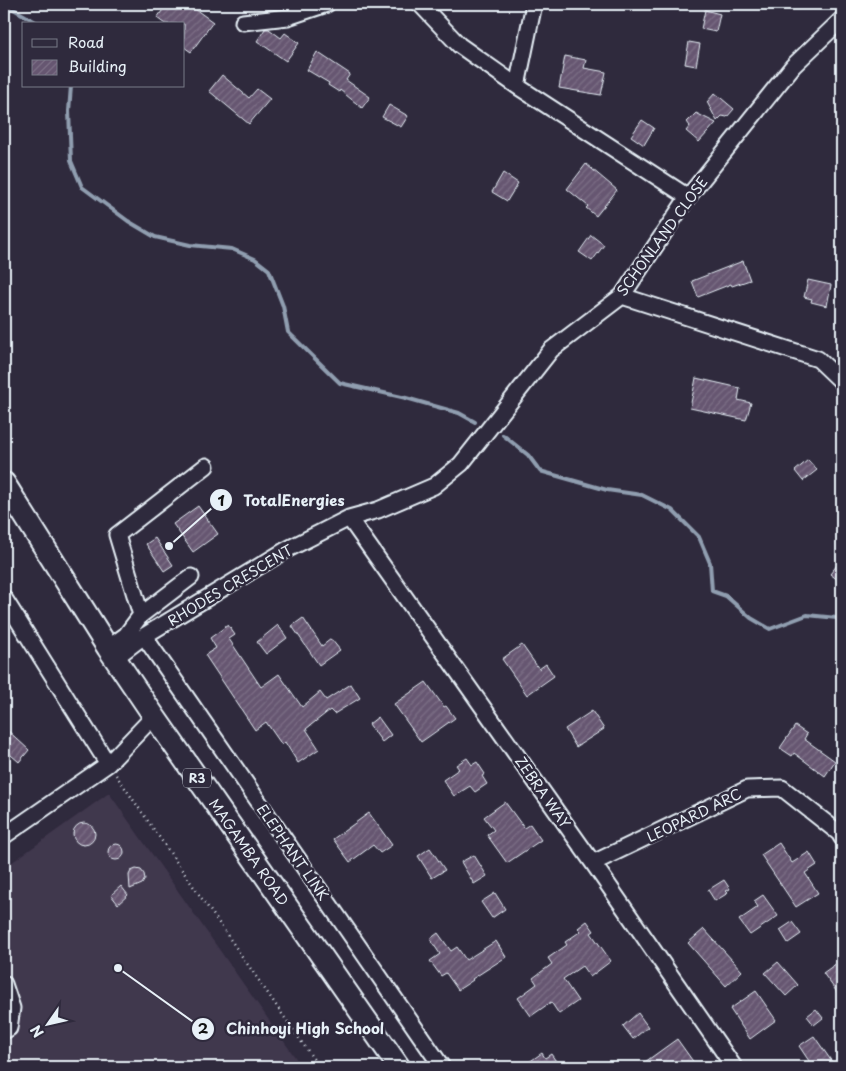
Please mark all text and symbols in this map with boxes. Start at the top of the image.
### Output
legend [22,22,185,88]
text: Road [68,30,104,53]
text: Building [68,54,127,77]
street label: SCHONLAND CLOSE [611,172,713,300]
callout: TotalEnergies [208,485,354,515]
text: 1 [217,488,225,511]
text: TotalEnergies [243,488,345,511]
street label: RHODES CRESCENT [164,539,297,631]
street label: ZEBRA WAY [510,752,576,832]
road number: R3 [183,768,211,788]
street label: LEOPARD ARC [643,783,745,847]
street label: MAGAMBA ROAD [204,794,294,910]
street label: ELEPHANT LINK [252,799,334,905]
north arrow [22,998,72,1048]
callout: Chinhoyi High School [190,1014,395,1044]
text: 2 [198,1016,209,1039]
text: Chinhoyi High School [226,1016,384,1039]
text: N [25,1021,49,1042]

